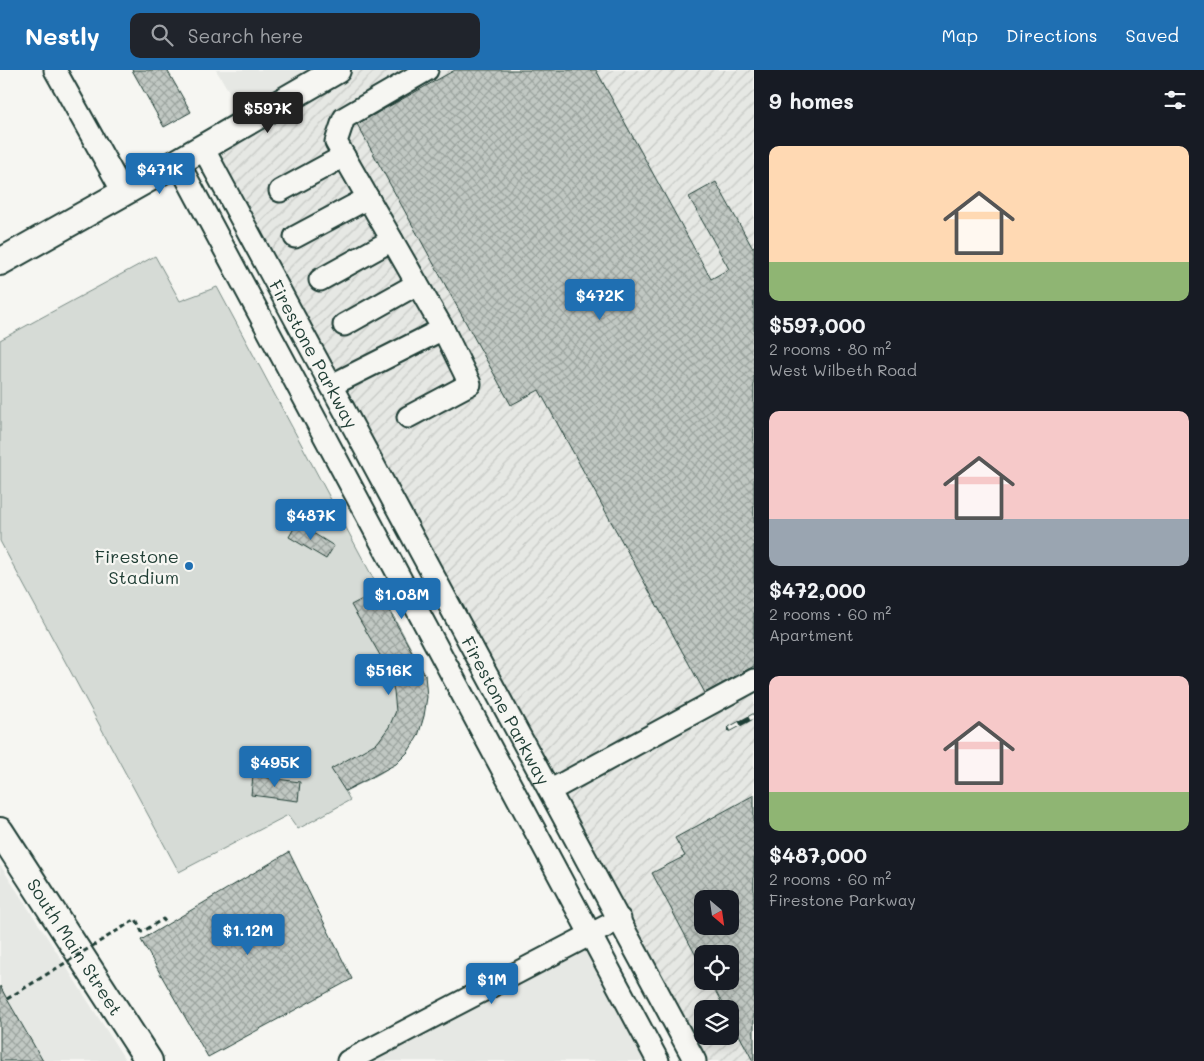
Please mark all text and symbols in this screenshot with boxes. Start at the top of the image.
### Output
search box [130,13,480,58]
text: Nestly [25,20,100,51]
icon: search [148,21,176,49]
text: Search here [188,23,303,48]
text: Map [941,23,978,47]
text: Directions [1006,23,1098,47]
text: Saved [1126,23,1179,47]
icon: filters [1161,86,1189,114]
text: 9 homes [769,87,854,114]
pin: $597K [233,92,303,134]
text: $597K [244,97,292,118]
pin: $471K [125,152,195,195]
text: $471K [137,158,183,179]
icon: home [934,178,1024,268]
street label: Firestone Parkway [264,275,364,433]
pin: $472K [565,278,635,321]
text: $472K [576,284,624,305]
text: $597,000 [769,311,866,338]
text: 2 rooms · 80 m² [769,338,891,359]
text: West Wilbeth Road [769,359,917,380]
icon: home [934,443,1024,533]
pin: $487K [276,498,346,541]
text: $487K [286,504,336,525]
place label: Firestone Stadium [95,544,179,589]
marker: Firestone Stadium [183,560,195,572]
text: $472,000 [769,576,866,603]
pin: $1.08M [361,578,443,620]
text: $1.08M [374,583,430,604]
text: 2 rooms · 60 m² [769,603,891,624]
text: Apartment [769,624,854,645]
street label: Firestone Parkway [456,632,556,789]
pin: $516K [354,654,424,696]
text: $516K [366,659,412,680]
icon: home [934,708,1024,798]
pin: $495K [240,746,310,788]
text: $495K [250,751,300,772]
text: $487,000 [769,841,867,868]
text: 2 rooms · 60 m² [769,868,891,889]
street label: South Main Street [22,874,128,1020]
text: Firestone Parkway [769,889,916,910]
north arrow [694,890,739,935]
map controls [694,890,739,1045]
pin: $1.12M [207,914,289,956]
text: $1.12M [223,919,273,940]
button: locate [694,945,739,990]
pin: $1M [468,962,516,1005]
text: $1M [477,968,507,989]
button: layers [694,1000,739,1045]

